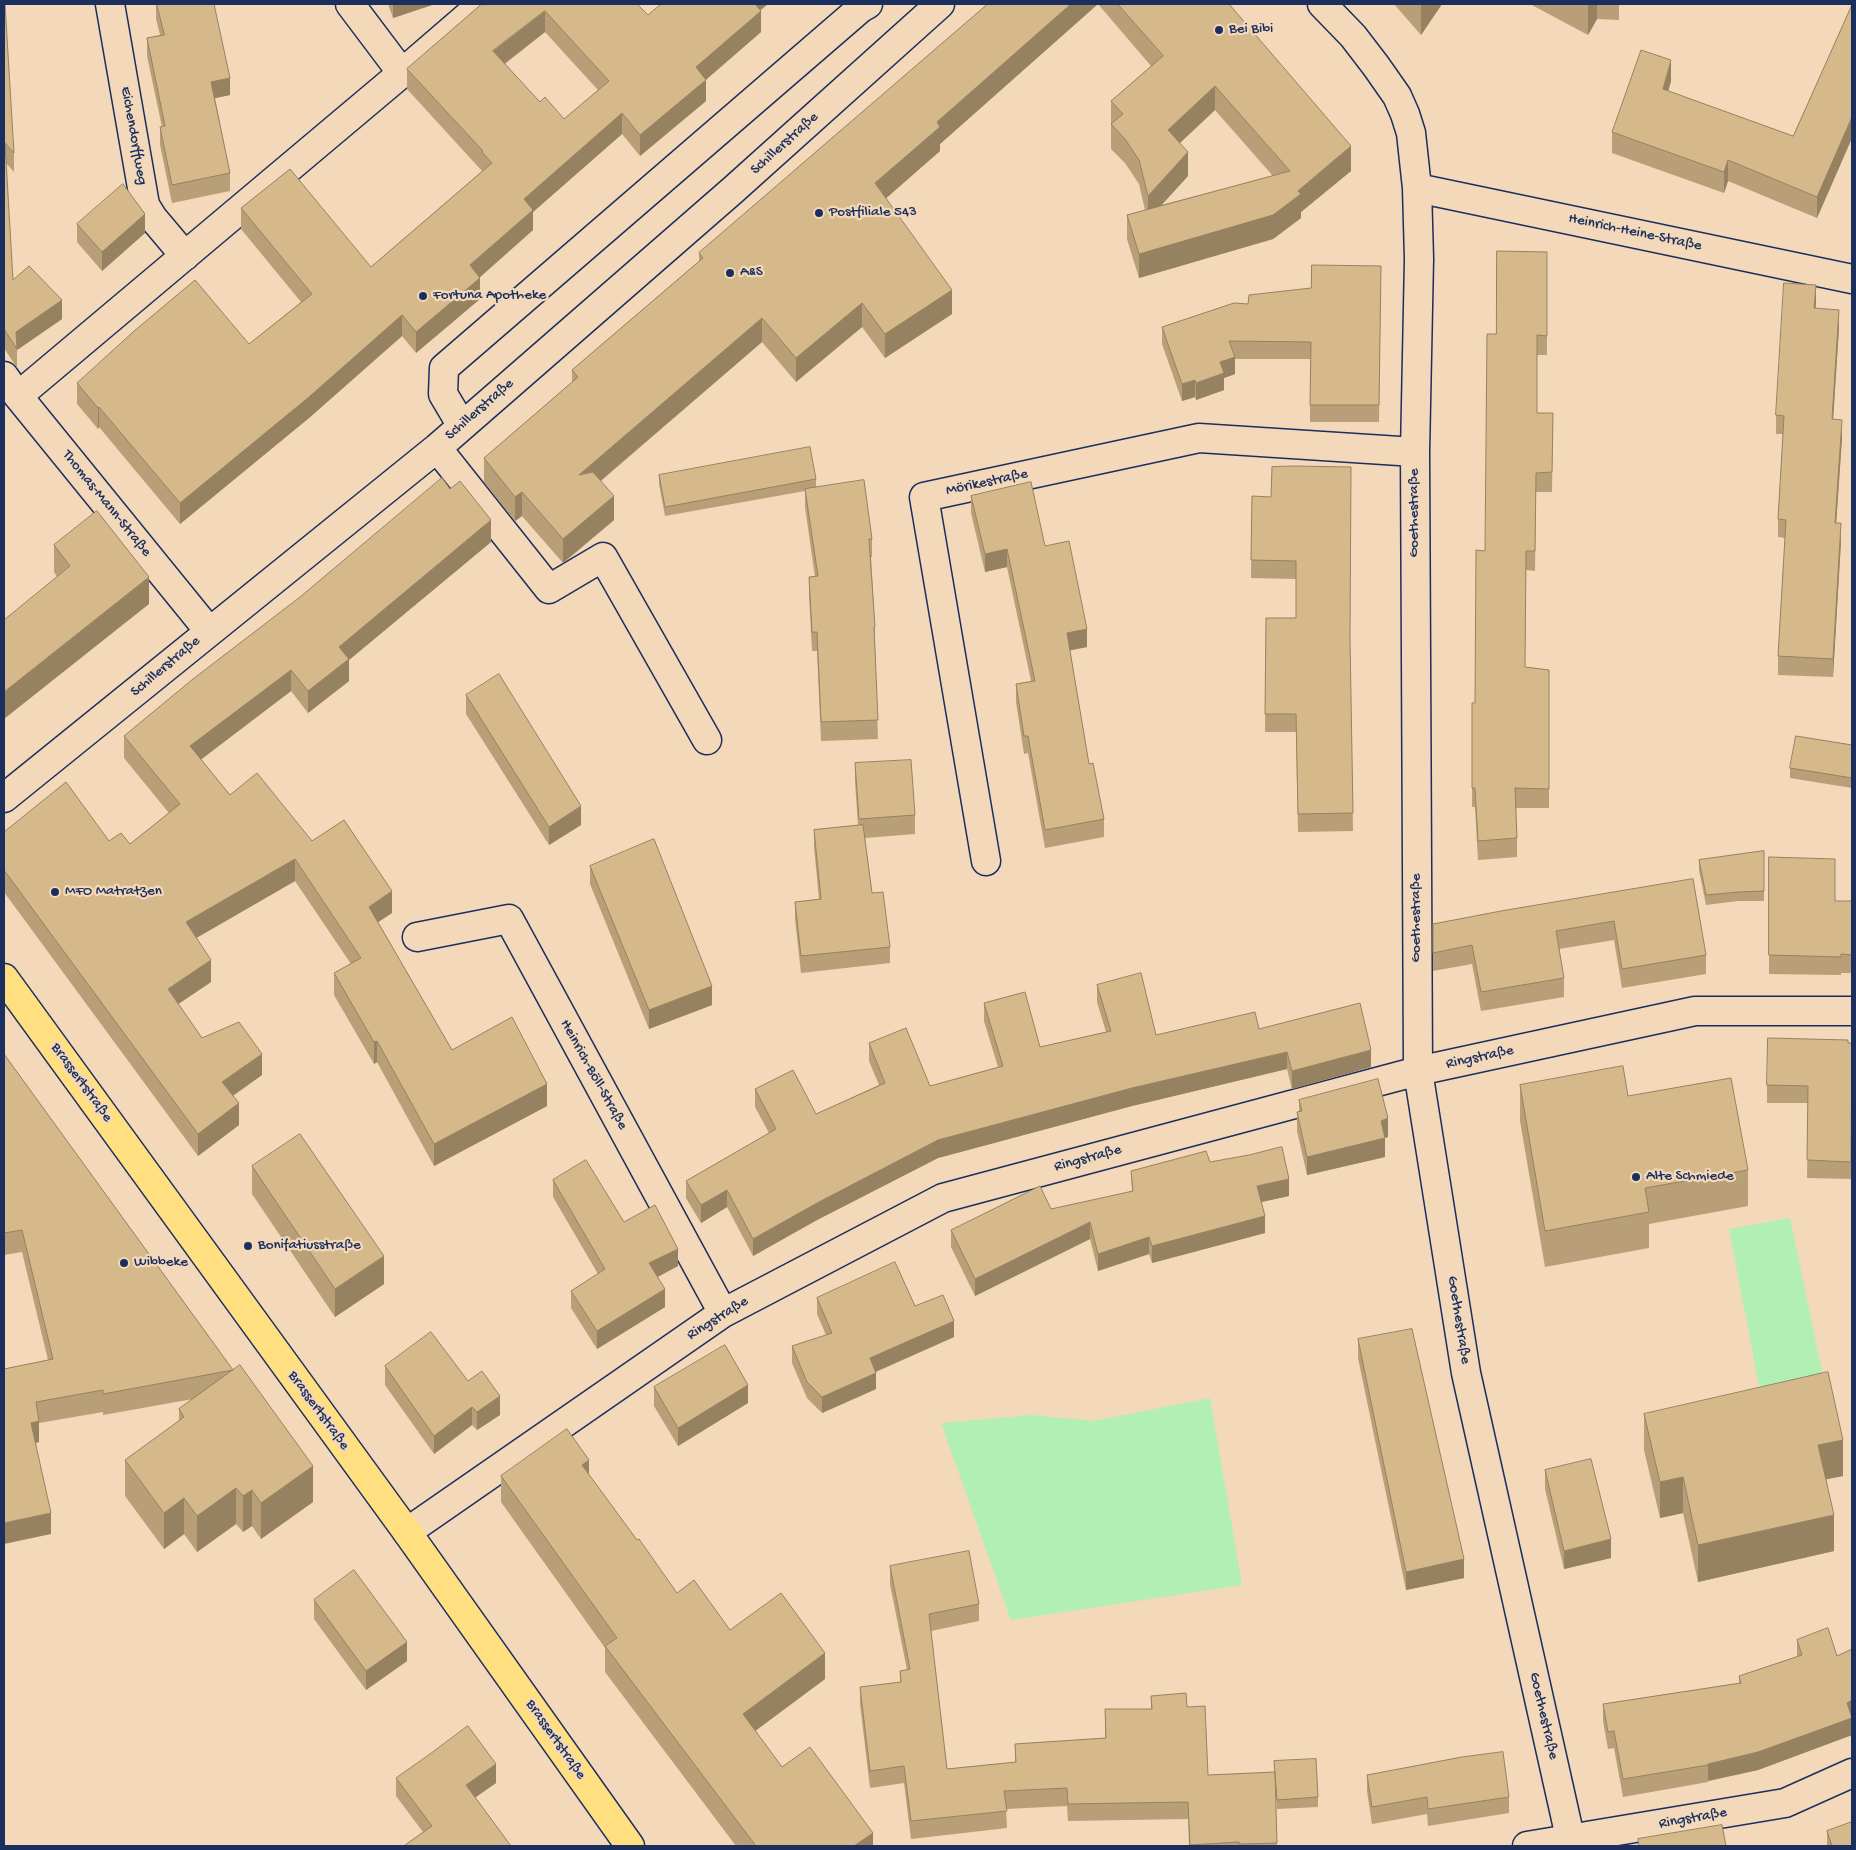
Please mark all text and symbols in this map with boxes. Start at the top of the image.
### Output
place label: Bei Bibi [1229,21,1273,39]
marker: Bei Bibi [1213,24,1225,36]
street label: Eichendorffweg [115,85,151,187]
street label: Schillerstraße [747,109,823,179]
place label: Postfiliale 543 [829,204,917,222]
marker: Postfiliale 543 [813,207,825,219]
street label: Heinrich-Heine-Straße [1567,210,1703,256]
place label: A&S [740,264,763,282]
marker: A&S [724,267,736,279]
place label: Fortuna Apotheke [433,287,546,305]
marker: Fortuna Apotheke [417,290,429,302]
street label: Schillerstraße [442,375,518,445]
street label: Thomas-Mann-Straße [57,447,155,561]
street label: Mörikestraße [944,466,1030,500]
street label: Goethestraße [1406,468,1424,558]
street label: Schillerstraße [128,633,204,701]
street label: Goethestraße [1408,873,1426,963]
place label: MFO Matratzen [65,883,162,901]
marker: MFO Matratzen [49,886,61,898]
street label: Heinrich-Böll-Straße [555,1017,631,1133]
street label: Brassertstraße [46,1040,116,1126]
street label: Ringstraße [1444,1042,1516,1074]
street label: Ringstraße [1052,1141,1124,1177]
place label: Alte Schmiede [1646,1168,1734,1186]
marker: Alte Schmiede [1630,1171,1642,1183]
place label: Bonifatiusstraße [258,1237,361,1255]
marker: Bonifatiusstraße [242,1240,254,1252]
place label: Wibbeke [134,1254,188,1272]
marker: Wibbeke [118,1257,130,1269]
street label: Goethestraße [1442,1275,1474,1365]
street label: Ringstraße [684,1293,752,1345]
street label: Brassertstraße [283,1368,353,1454]
street label: Goethestraße [1524,1671,1562,1761]
street label: Brassertstraße [521,1696,589,1784]
street label: Ringstraße [1658,1804,1728,1834]

